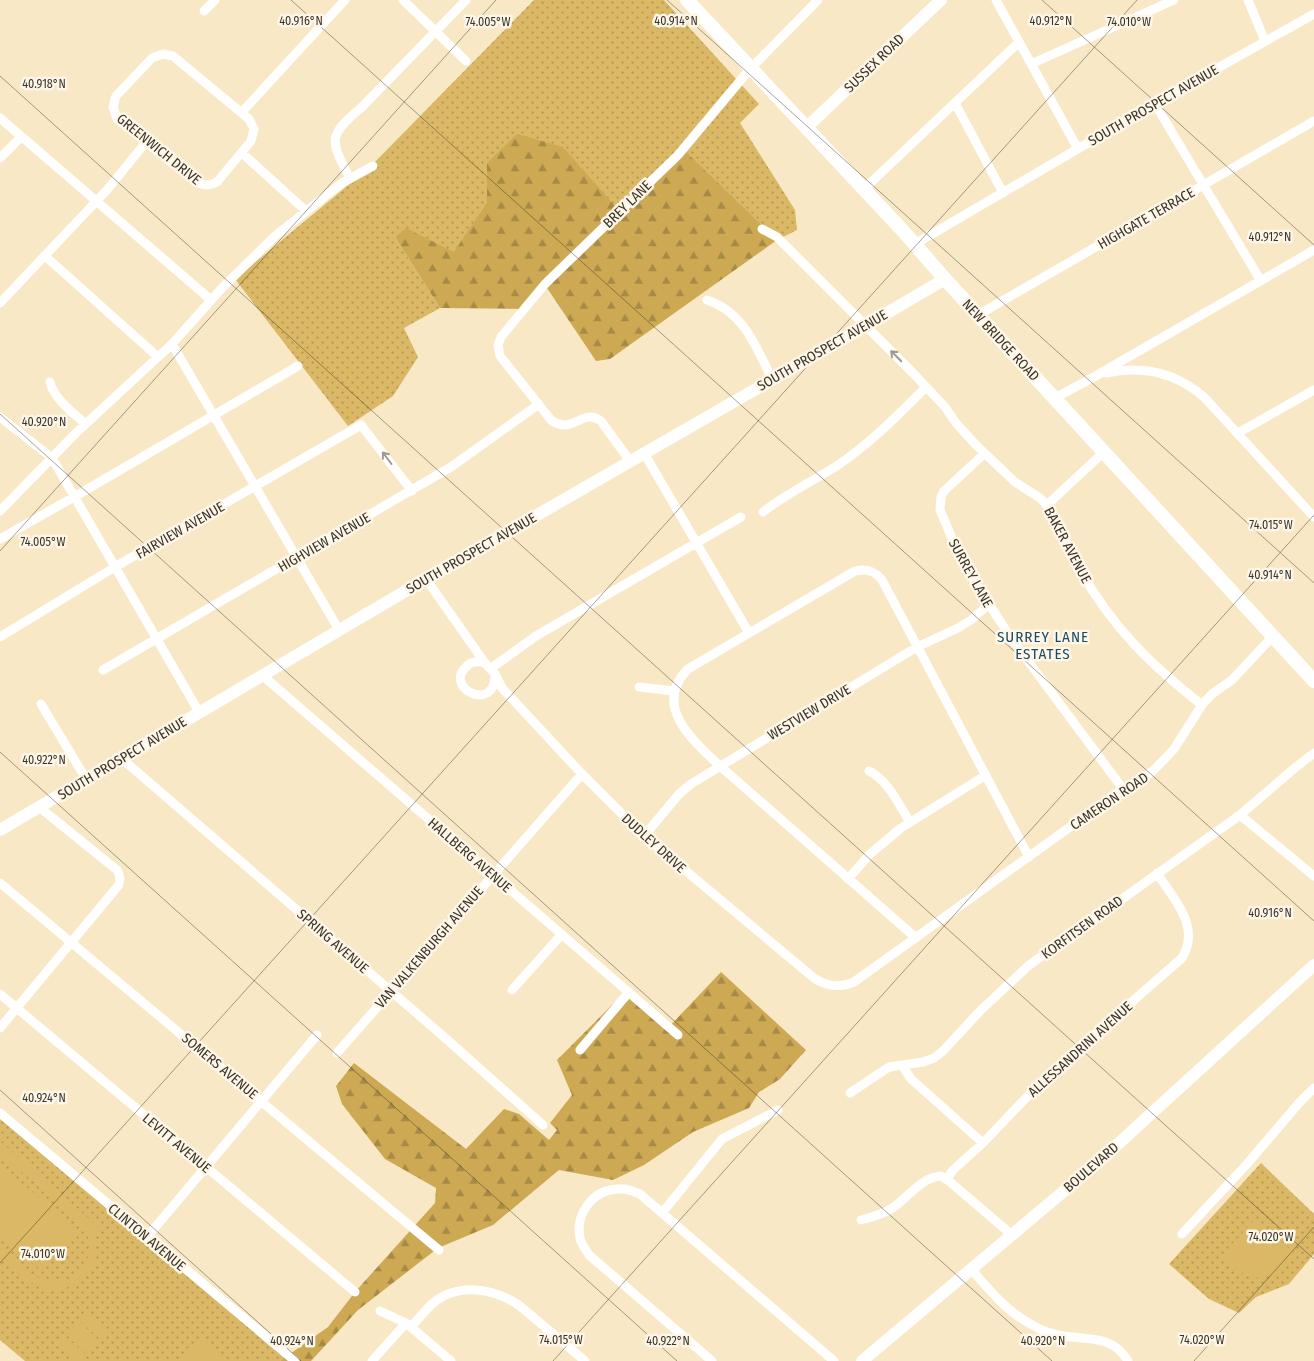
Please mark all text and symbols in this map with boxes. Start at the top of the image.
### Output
text: 40.916°N [279,14,323,28]
text: 40.914°N [654,14,698,28]
text: 40.912°N [1030,14,1072,28]
text: 74.005°W [465,15,511,29]
text: 74.010°W [1107,15,1151,29]
street label: SUSSEX ROAD [841,30,908,96]
street label: SOUTH PROSPECT AVENUE [1085,61,1222,150]
text: 40.918°N [22,77,66,91]
street label: GREENWICH DRIVE [113,110,205,189]
street label: BREY LANE [600,177,655,232]
street label: HIGHGATE TERRACE [1095,184,1198,253]
text: 40.912°N [1249,230,1291,244]
street label: NEW BRIDGE ROAD [958,296,1043,385]
street label: SOUTH PROSPECT AVENUE [754,306,891,395]
one-way arrow [890,350,902,362]
text: 40.920°N [22,415,66,429]
one-way arrow [381,452,392,465]
street label: FAIRVIEW AVENUE [133,498,228,563]
street label: BAKER AVENUE [1040,504,1095,587]
street label: HIGHVIEW AVENUE [275,509,374,576]
street label: SOUTH PROSPECT AVENUE [403,509,540,598]
text: 74.015°W [1249,518,1293,532]
text: 74.005°W [20,535,66,549]
street label: SURREY LANE [945,536,997,611]
text: 40.914°N [1248,568,1292,582]
district label: SURREY LANE ESTATES [997,628,1089,663]
street label: WESTVIEW DRIVE [764,681,854,744]
street label: SOUTH PROSPECT AVENUE [55,713,190,804]
text: 40.922°N [22,753,66,767]
street label: CAMERON ROAD [1067,769,1152,834]
street label: DUDLEY DRIVE [618,810,690,877]
street label: HALLBERG AVENUE [424,814,515,897]
street label: VAN VALKENBURGH AVENUE [372,882,487,1012]
street label: KORFITSEN ROAD [1038,892,1126,963]
street label: SPRING AVENUE [293,906,372,977]
text: 40.916°N [1248,906,1292,920]
street label: ALLESSANDRINI AVENUE [1025,998,1136,1101]
street label: SOMERS AVENUE [178,1030,262,1103]
text: 40.924°N [22,1091,66,1105]
street label: LEVITT AVENUE [139,1110,215,1177]
street label: BOULEVARD [1060,1139,1122,1196]
street label: CLINTON AVENUE [104,1200,189,1275]
text: 74.020°W [1249,1230,1293,1244]
text: 74.010°W [21,1247,65,1261]
text: 74.015°W [539,1333,583,1347]
text: 74.020°W [1180,1333,1224,1347]
text: 40.924°N [270,1334,314,1348]
text: 40.922°N [646,1334,690,1348]
text: 40.920°N [1021,1334,1065,1348]

